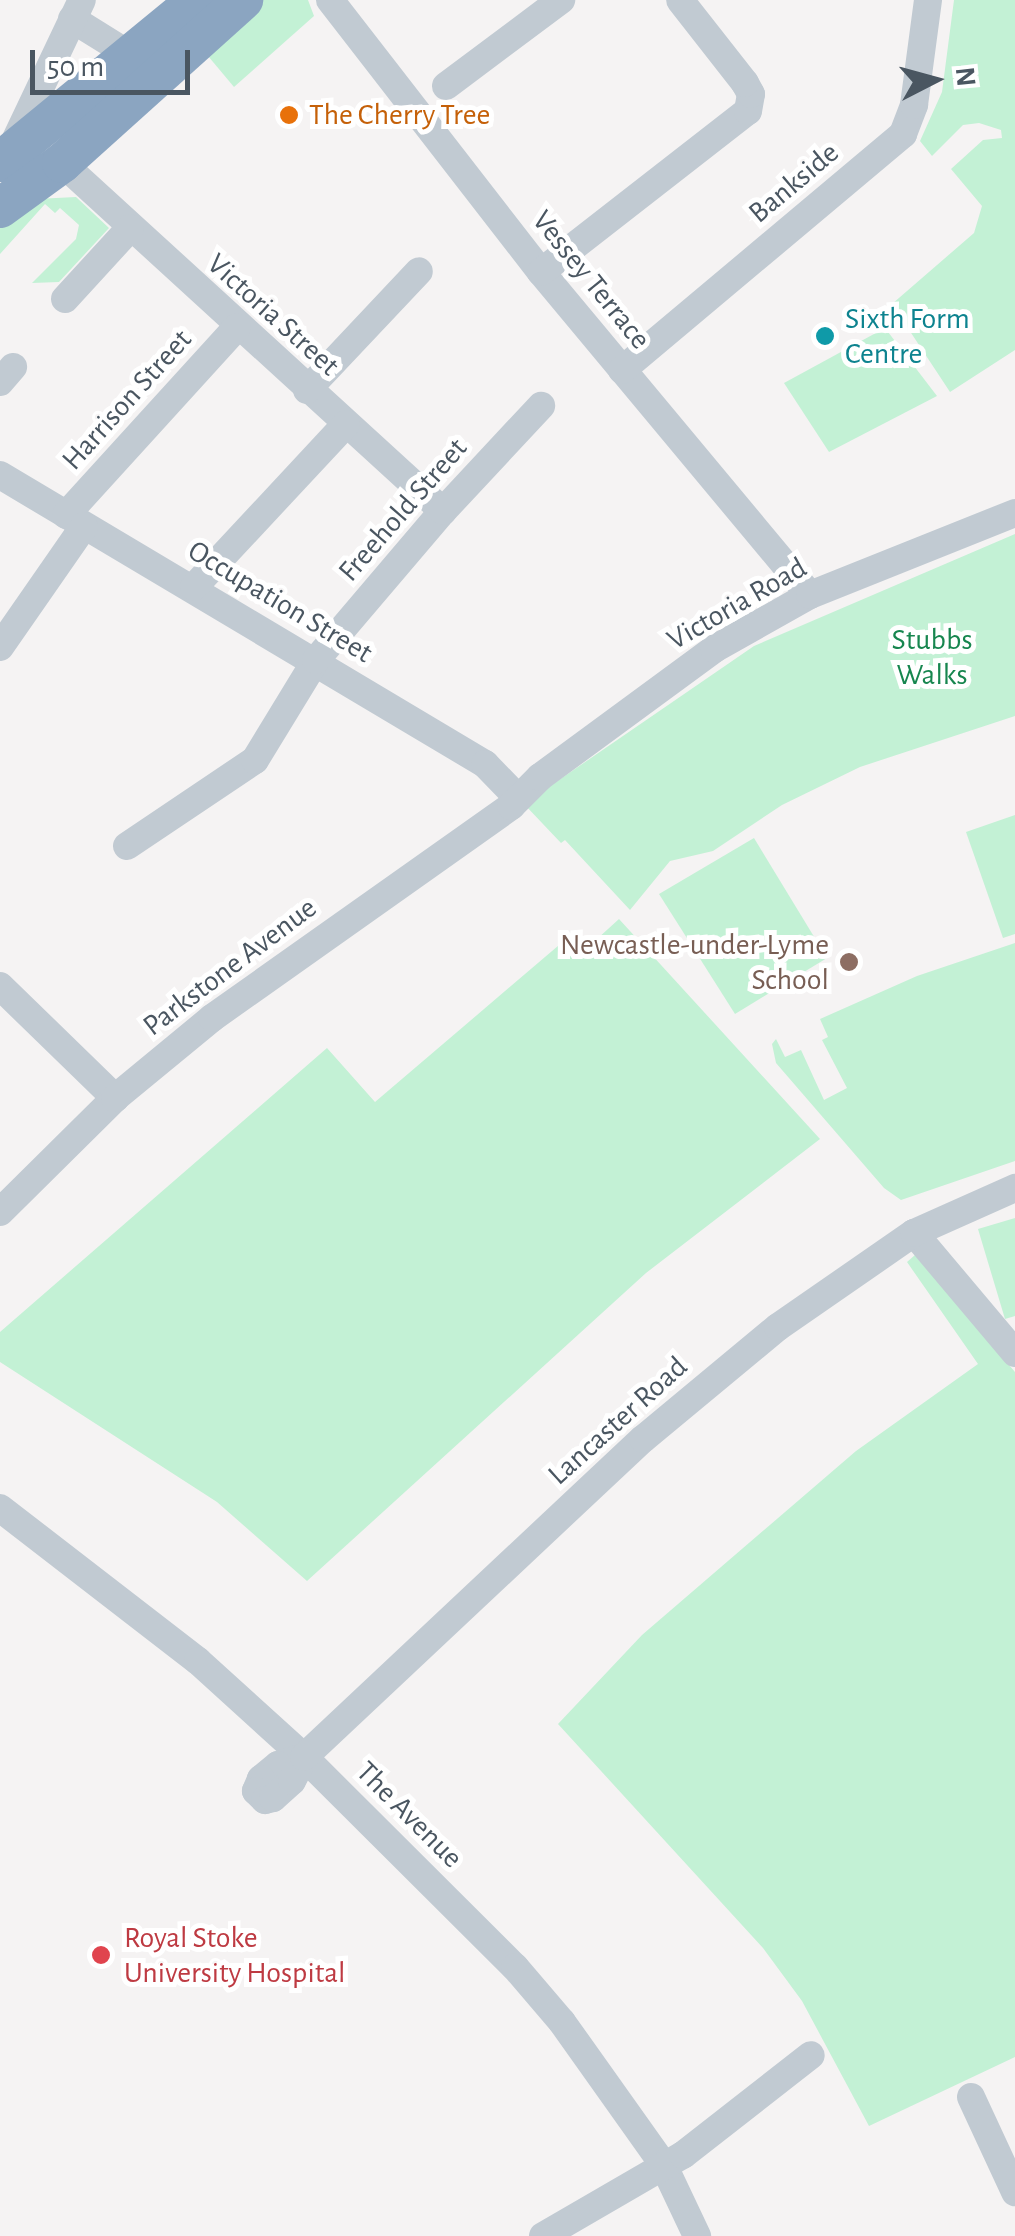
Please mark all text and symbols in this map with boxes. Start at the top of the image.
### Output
scale bar [35,30,195,92]
north arrow [885,30,985,130]
text: 50 m [47,52,104,82]
text: N [950,66,980,88]
place label: The Cherry Tree [309,97,490,133]
marker: The Cherry Tree [278,104,300,126]
street label: Bankside [742,135,846,231]
street label: Vessey Terrace [524,203,658,357]
street label: Victoria Street [199,246,347,384]
place label: Sixth Form Centre [845,301,970,372]
street label: Harrison Street [55,322,199,478]
marker: Sixth Form Centre [814,325,836,347]
street label: Freehold Street [331,431,475,589]
street label: Occupation Street [181,533,379,671]
street label: Victoria Road [661,550,813,658]
park label: Stubbs Walks [892,622,972,692]
street label: Parkstone Avenue [136,890,324,1044]
place label: Newcastle-under-Lyme School [560,927,829,998]
marker: Newcastle-under-Lyme School [838,951,860,973]
street label: Lancaster Road [541,1349,695,1493]
street label: The Avenue [348,1754,470,1876]
place label: Royal Stoke University Hospital [124,1920,345,1990]
marker: Royal Stoke University Hospital [88,1942,114,1968]

